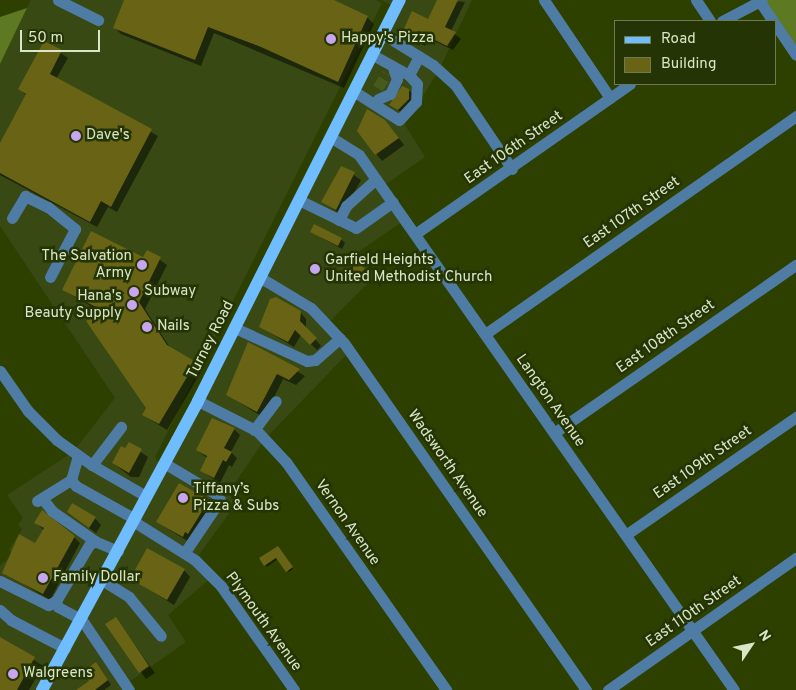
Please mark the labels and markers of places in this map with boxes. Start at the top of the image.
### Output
place label: Happy's Pizza [341,30,434,48]
marker: Happy's Pizza [325,33,337,45]
place label: Dave's [86,127,130,145]
marker: Dave's [70,130,82,142]
place label: The Salvation Army [41,247,132,282]
place label: Garfield Heights United Methodist Church [325,251,492,286]
marker: The Salvation Army [136,259,148,271]
marker: Garfield Heights United Methodist Church [309,263,321,275]
place label: Subway [144,283,196,301]
marker: Subway [128,286,140,298]
place label: Hana's Beauty Supply [25,287,122,322]
marker: Hana's Beauty Supply [126,299,138,311]
place label: Nails [157,318,190,336]
marker: Nails [141,321,153,333]
place label: Tiffany’s Pizza & Subs [193,480,279,515]
marker: Tiffany’s Pizza & Subs [177,492,189,504]
place label: Family Dollar [53,569,140,587]
marker: Family Dollar [37,572,49,584]
place label: Walgreens [23,665,93,683]
marker: Walgreens [7,668,19,680]

